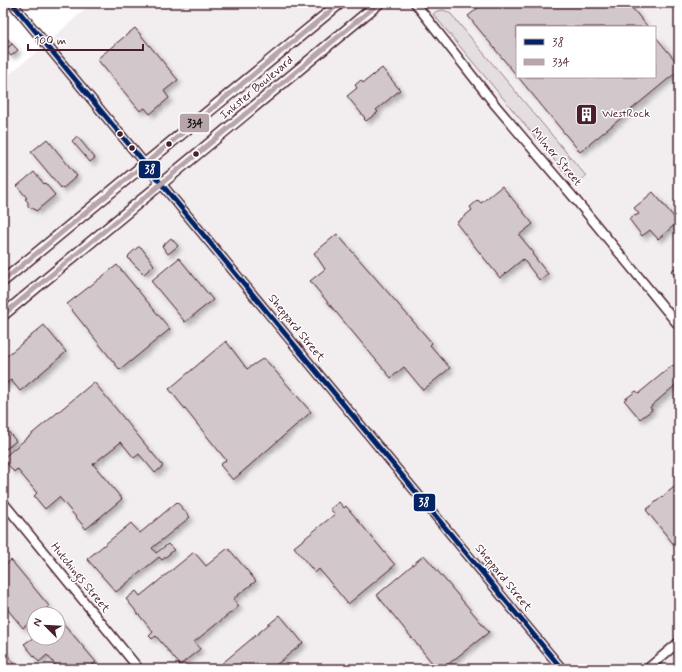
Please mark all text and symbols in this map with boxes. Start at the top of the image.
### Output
scale bar [28,26,143,52]
legend [516,26,656,78]
text: 100 m [34,33,66,49]
text: 38 [552,35,564,51]
street label: Inkster Boulevard [217,53,297,123]
text: 334 [552,55,570,71]
building icon: WestRock [574,101,600,127]
place label: WestRock [602,106,650,122]
line badge: 334 [179,113,210,133]
text: 334 [187,117,204,131]
street label: Milner Street [527,124,585,190]
unlabelled marker [115,129,125,139]
unlabelled marker [164,139,174,149]
unlabelled marker [127,143,137,153]
unlabelled marker [191,149,201,159]
line badge: 38 [138,160,161,179]
text: 38 [145,163,156,177]
street label: Sheppard Street [264,291,328,365]
line badge: 38 [413,493,436,512]
text: 38 [419,496,430,510]
street label: Hutchings Street [46,539,113,617]
street label: Sheppard Street [471,541,535,615]
north arrow [26,606,66,646]
text: N [30,616,46,629]

